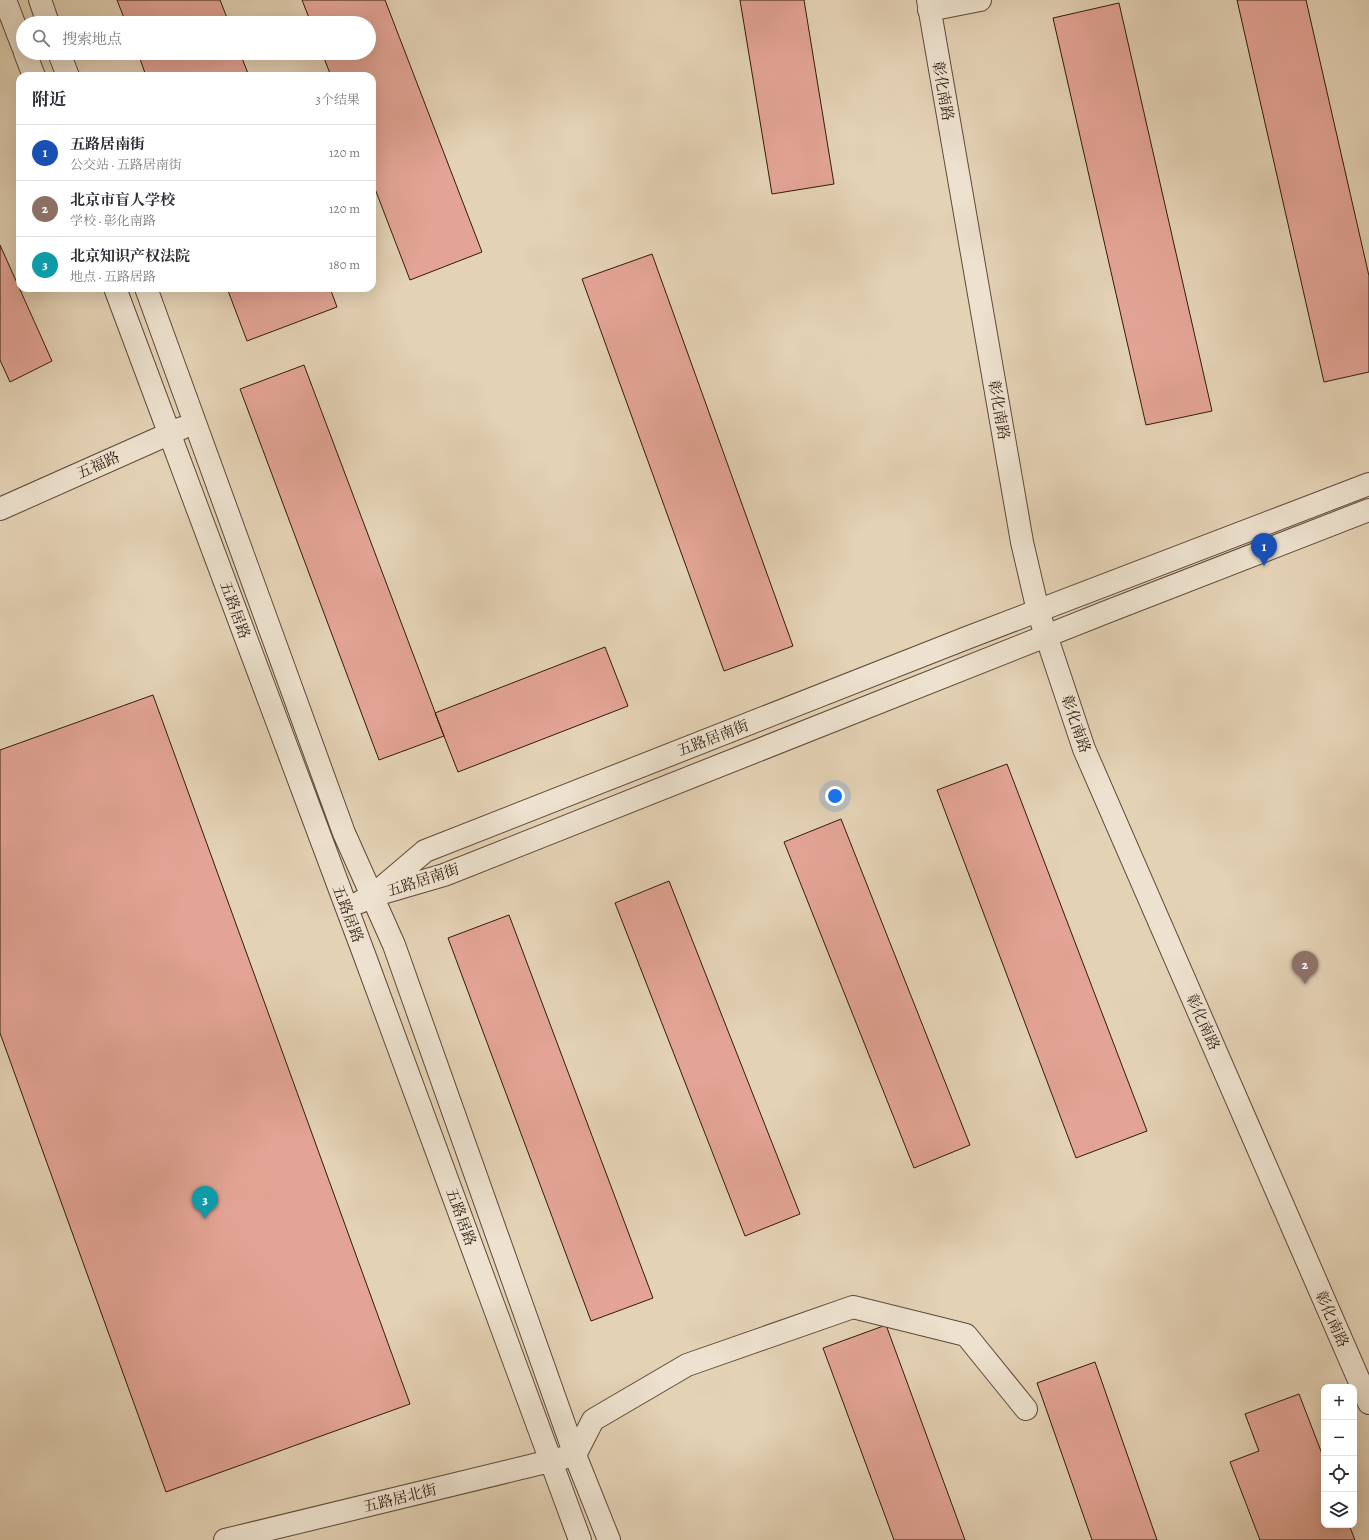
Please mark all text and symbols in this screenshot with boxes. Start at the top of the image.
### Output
search box [16,16,376,60]
icon: search [30,27,52,49]
text: 搜索地点 [62,29,122,49]
street label: 彰化南路 [928,60,958,122]
text: 附近 [32,88,66,111]
text: 3个结果 [316,91,360,108]
text: 五路居南街 [70,134,145,154]
text: 1 [43,144,47,161]
text: 120 m [329,144,360,161]
text: 公交站 · 五路居南街 [70,156,182,173]
text: 北京市盲人学校 [70,190,175,210]
text: 2 [42,200,48,217]
text: 120 m [329,200,360,217]
text: 学校 · 彰化南路 [70,212,156,229]
text: 北京知识产权法院 [70,246,190,266]
text: 3 [42,256,48,273]
text: 180 m [329,256,360,273]
text: 地点 · 五路居路 [70,268,156,285]
street label: 彰化南路 [984,379,1014,441]
street label: 五福路 [73,447,123,483]
pin: 1 [1251,533,1277,566]
street label: 五路居路 [215,578,255,642]
street label: 彰化南路 [1057,692,1095,756]
street label: 五路居南街 [674,715,752,761]
your location [825,786,845,806]
street label: 五路居南街 [384,859,462,901]
street label: 五路居路 [328,882,368,946]
pin: 2 [1292,951,1318,984]
street label: 彰化南路 [1182,991,1224,1053]
street label: 五路居路 [441,1185,481,1249]
pin: 3 [192,1186,218,1219]
street label: 彰化南路 [1311,1288,1353,1350]
map controls [1321,1384,1357,1528]
button: + [1321,1384,1357,1420]
button: − [1321,1420,1357,1456]
button: locate [1321,1456,1357,1492]
street label: 五路居北街 [361,1479,439,1517]
button: layers [1321,1492,1357,1528]

